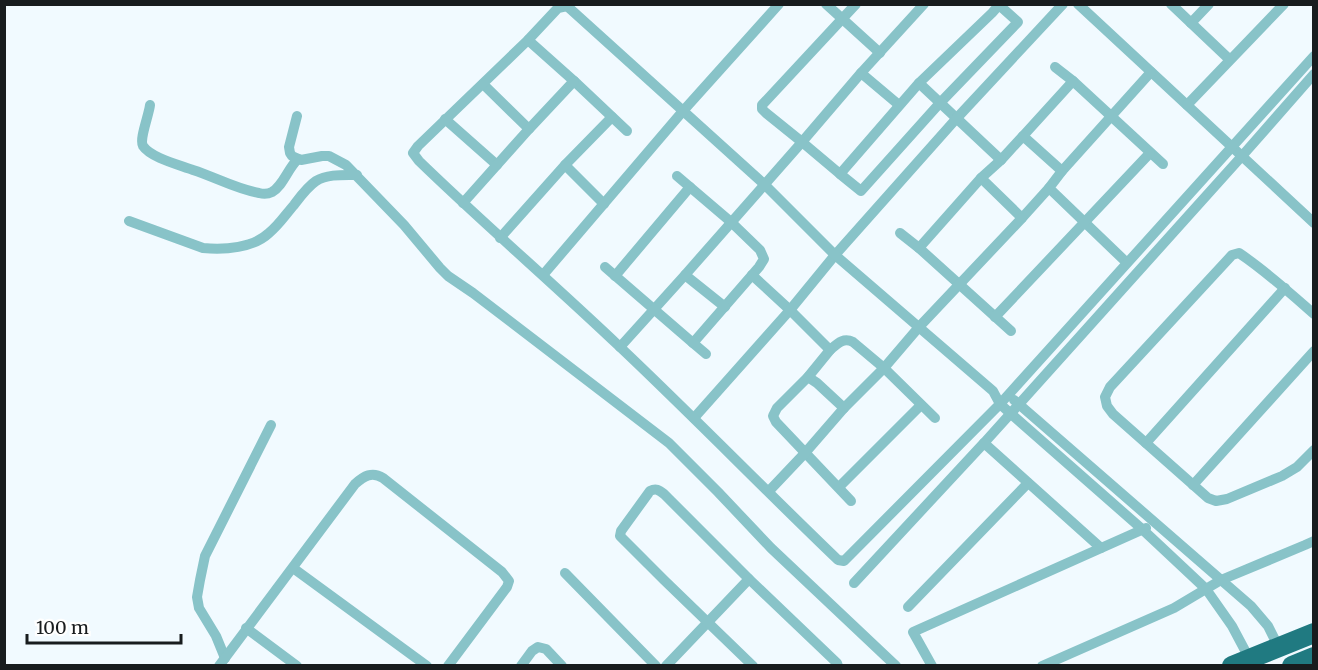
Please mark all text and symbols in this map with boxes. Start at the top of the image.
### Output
scale bar [27,607,182,645]
text: 100 m [36,616,89,639]

